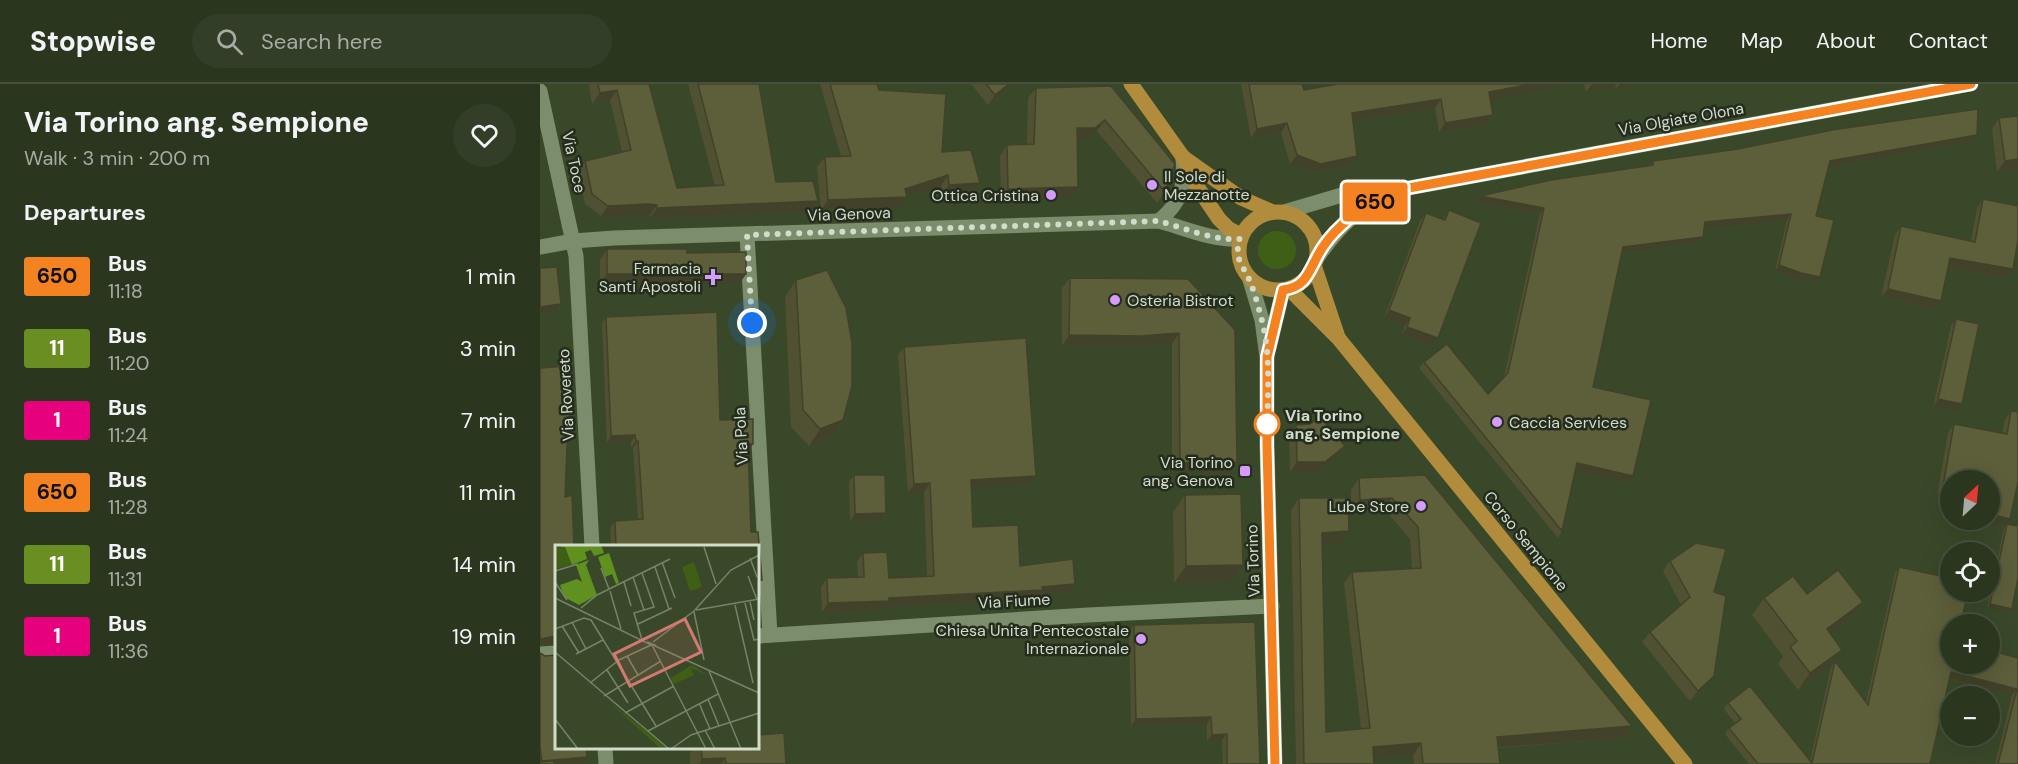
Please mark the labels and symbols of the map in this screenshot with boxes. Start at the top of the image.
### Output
street label: Via Olgiate Olona [1616,98,1746,140]
street label: Via Toce [557,129,591,195]
place label: Il Sole di Mezzanotte [1164,166,1250,205]
marker: Il Sole di Mezzanotte [1145,178,1159,192]
line badge: 650 [1340,182,1410,222]
place label: Ottica Cristina [931,185,1039,206]
marker: Ottica Cristina [1044,188,1058,202]
street label: Via Genova [807,202,891,226]
place label: Farmacia Santi Apostoli [599,258,701,297]
marker: Farmacia Santi Apostoli [706,270,720,284]
place label: Osteria Bistrot [1127,290,1233,311]
marker: Osteria Bistrot [1108,293,1122,307]
your location [737,308,767,338]
street label: Via Rovereto [553,348,579,442]
place label: Via Torino ang. Sempione [1285,405,1400,444]
street label: Via Pola [729,406,753,466]
marker: Via Torino ang. Sempione [1254,411,1280,437]
place label: Caccia Services [1509,412,1627,433]
marker: Caccia Services [1490,415,1504,429]
place label: Via Torino ang. Genova [1143,452,1233,491]
marker: Via Torino ang. Genova [1238,464,1252,478]
north arrow [1940,470,2000,530]
street label: Corso Sempione [1479,487,1573,595]
place label: Lube Store [1329,496,1409,517]
marker: Lube Store [1414,499,1428,513]
street label: Via Torino [1241,524,1265,598]
inset map [555,545,759,749]
street label: Via Fiume [977,589,1051,613]
place label: Chiesa Unita Pentecostale Internazionale [935,620,1129,659]
marker: Chiesa Unita Pentecostale Internazionale [1134,632,1148,646]

